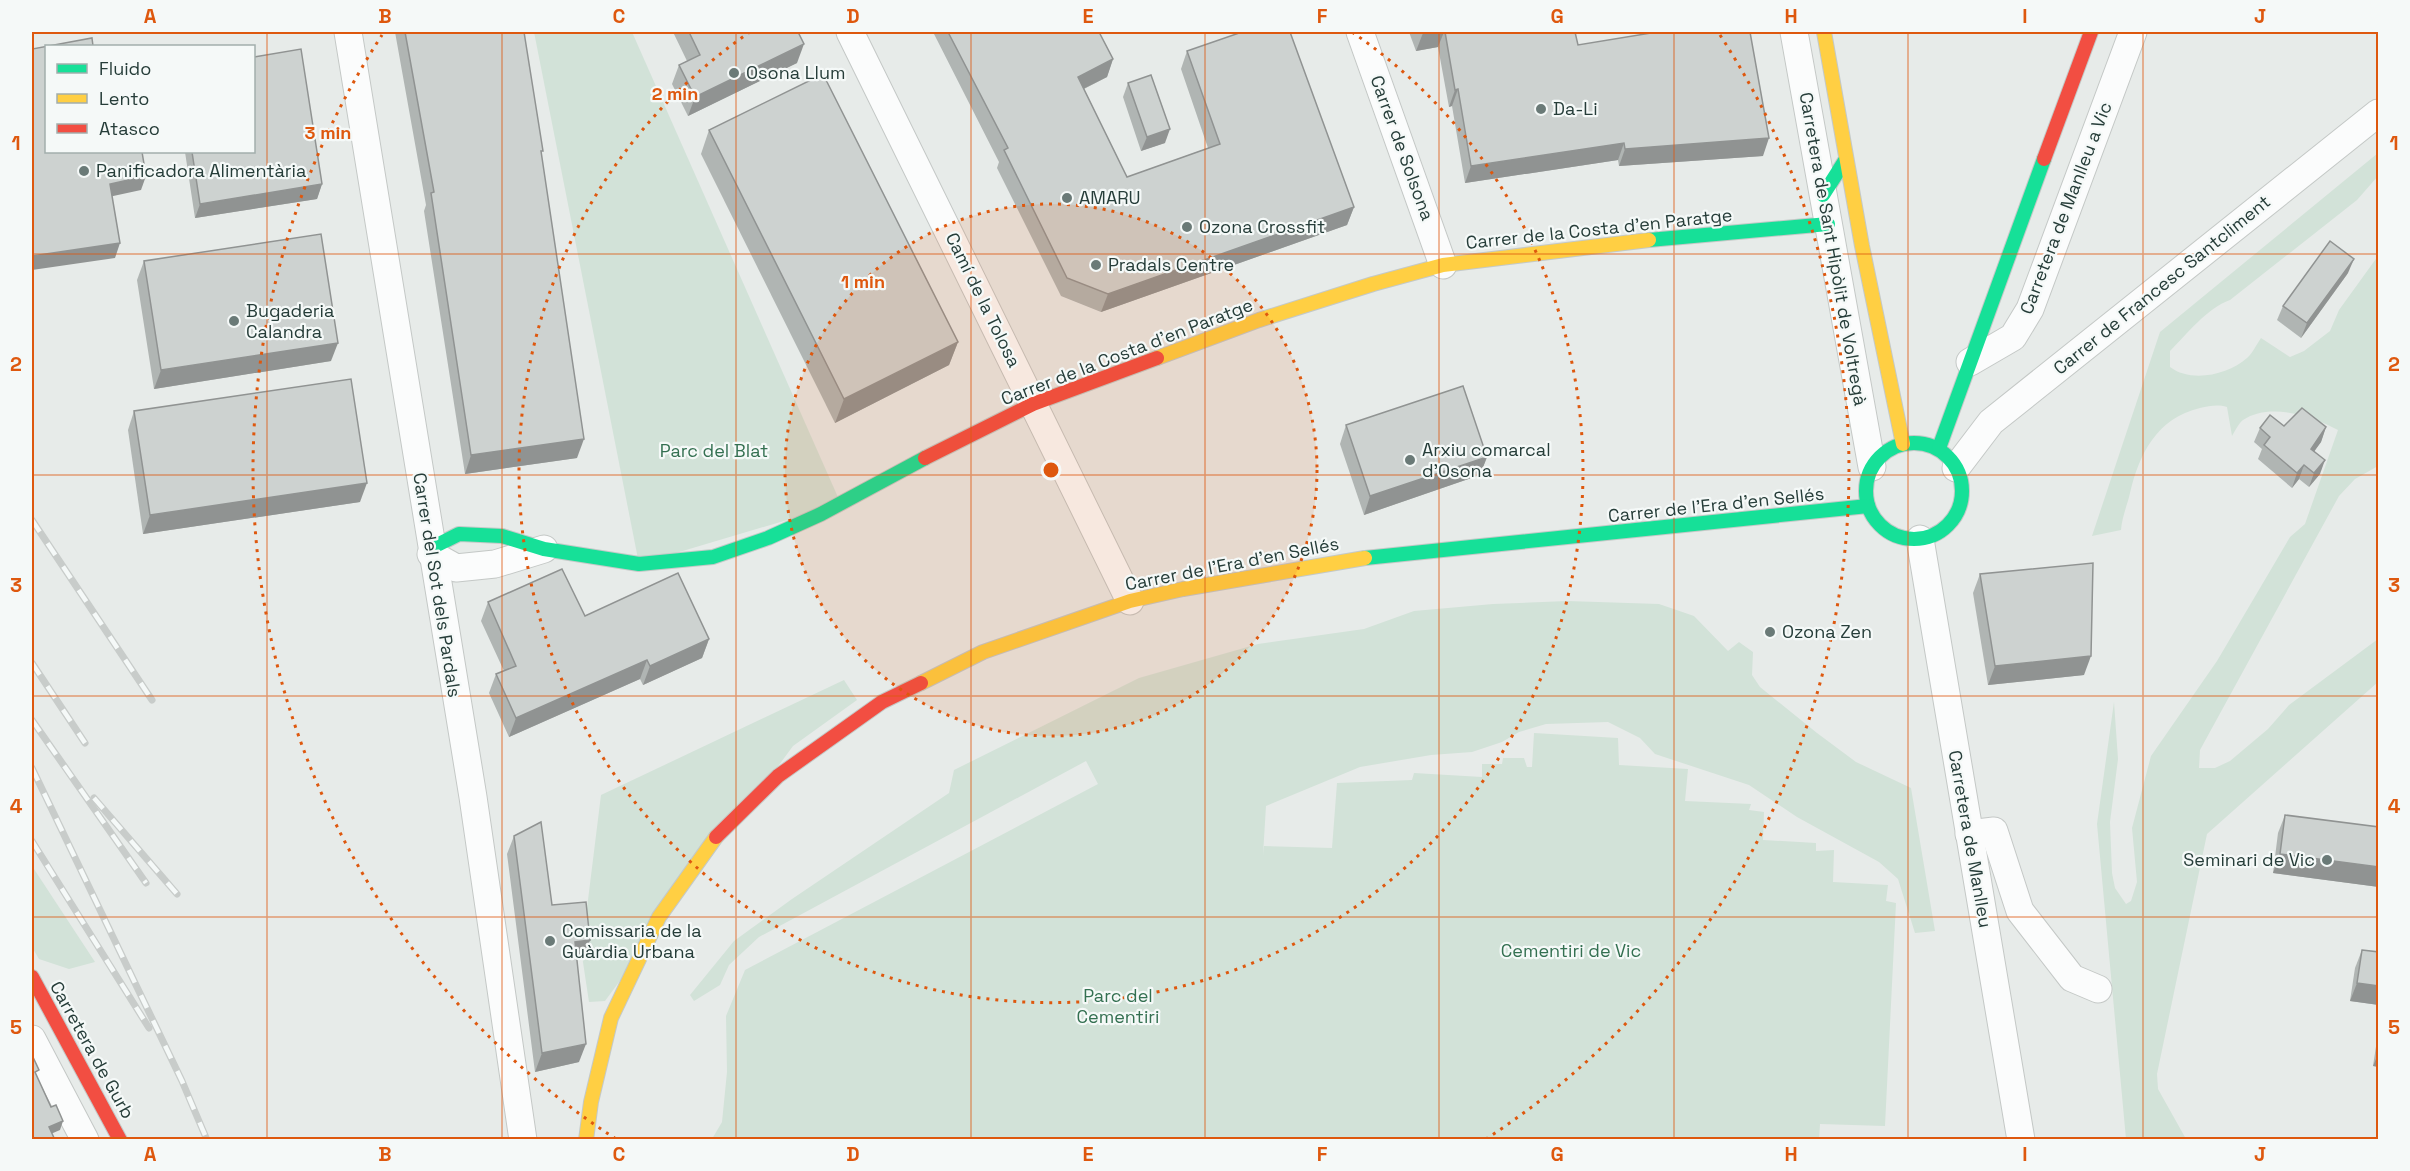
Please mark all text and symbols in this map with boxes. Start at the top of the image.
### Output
text: A [144,3,157,29]
text: B [378,3,392,29]
text: C [613,3,626,29]
text: D [846,3,860,29]
text: E [1082,3,1094,29]
text: F [1317,3,1328,29]
text: G [1550,3,1564,29]
text: H [1784,3,1798,29]
text: I [2022,3,2028,29]
text: J [2254,3,2266,29]
legend [45,45,255,153]
text: Fluido [99,57,151,80]
place label: Osona Llum [746,61,845,84]
marker: Osona Llum [727,66,741,80]
street label: Carrer de Solsona [1366,72,1439,223]
text: 2 min [652,82,698,105]
text: Lento [99,87,149,110]
street label: Carretera de Sant Hipòlit de Voltregà [1795,90,1872,408]
place label: Da-Li [1553,97,1598,120]
street label: Carretera de Manlleu a Vic [2014,98,2117,317]
marker: Da-Li [1534,102,1548,116]
text: Atasco [99,117,160,140]
text: 3 min [305,121,351,144]
text: 1 [11,130,21,156]
text: 1 [2389,130,2399,156]
place label: Panificadora Alimentària [96,159,306,182]
marker: Panificadora Alimentària [77,164,91,178]
place label: AMARU [1079,186,1141,209]
street label: Carrer de Francesc Santcliment [2048,190,2275,379]
marker: AMARU [1060,191,1074,205]
street label: Carrer de la Costa d'en Paratge [1465,203,1733,254]
place label: Ozona Crossfit [1199,215,1325,238]
marker: Ozona Crossfit [1180,220,1194,234]
street label: Camí de la Tolosa [941,228,1026,371]
place label: Pradals Centre [1108,253,1234,276]
marker: Pradals Centre [1089,258,1103,272]
text: 1 min [841,270,885,293]
street label: Carrer de la Costa d'en Paratge [998,293,1256,410]
place label: Bugaderia Calandra [246,299,334,343]
marker: Bugaderia Calandra [227,314,241,328]
text: 2 [10,351,22,377]
text: 2 [2388,351,2400,377]
place label: Arxiu comarcal d'Osona [1422,438,1551,482]
park label: Parc del Blat [660,439,768,462]
marker: Arxiu comarcal d'Osona [1403,453,1417,467]
centre of rings [1041,460,1061,480]
street label: Carrer del Sot dels Pardals [408,471,467,699]
street label: Carrer de l'Era d'en Sellés [1607,482,1825,527]
street label: Carrer de l'Era d'en Sellés [1123,532,1341,596]
text: 3 [10,572,22,598]
text: 3 [2388,572,2400,598]
place label: Ozona Zen [1782,620,1872,643]
marker: Ozona Zen [1763,625,1777,639]
street label: Carretera de Manlleu [1944,748,1997,929]
text: 4 [10,793,23,819]
text: 4 [2388,793,2401,819]
place label: Seminari de Vic [2183,848,2315,871]
marker: Seminari de Vic [2320,853,2334,867]
place label: Comissaria de la Guàrdia Urbana [562,919,702,963]
marker: Comissaria de la Guàrdia Urbana [543,934,557,948]
park label: Cementiri de Vic [1501,939,1641,962]
street label: Carretera de Gurb [45,977,140,1123]
park label: Parc del Cementiri [1076,984,1160,1028]
text: 5 [10,1014,22,1040]
text: 5 [2388,1014,2400,1040]
text: A [144,1141,157,1167]
text: B [378,1141,392,1167]
text: C [613,1141,626,1167]
text: D [846,1141,860,1167]
text: E [1082,1141,1094,1167]
text: F [1317,1141,1328,1167]
text: G [1550,1141,1564,1167]
text: H [1784,1141,1798,1167]
text: I [2022,1141,2028,1167]
text: J [2254,1141,2266,1167]

